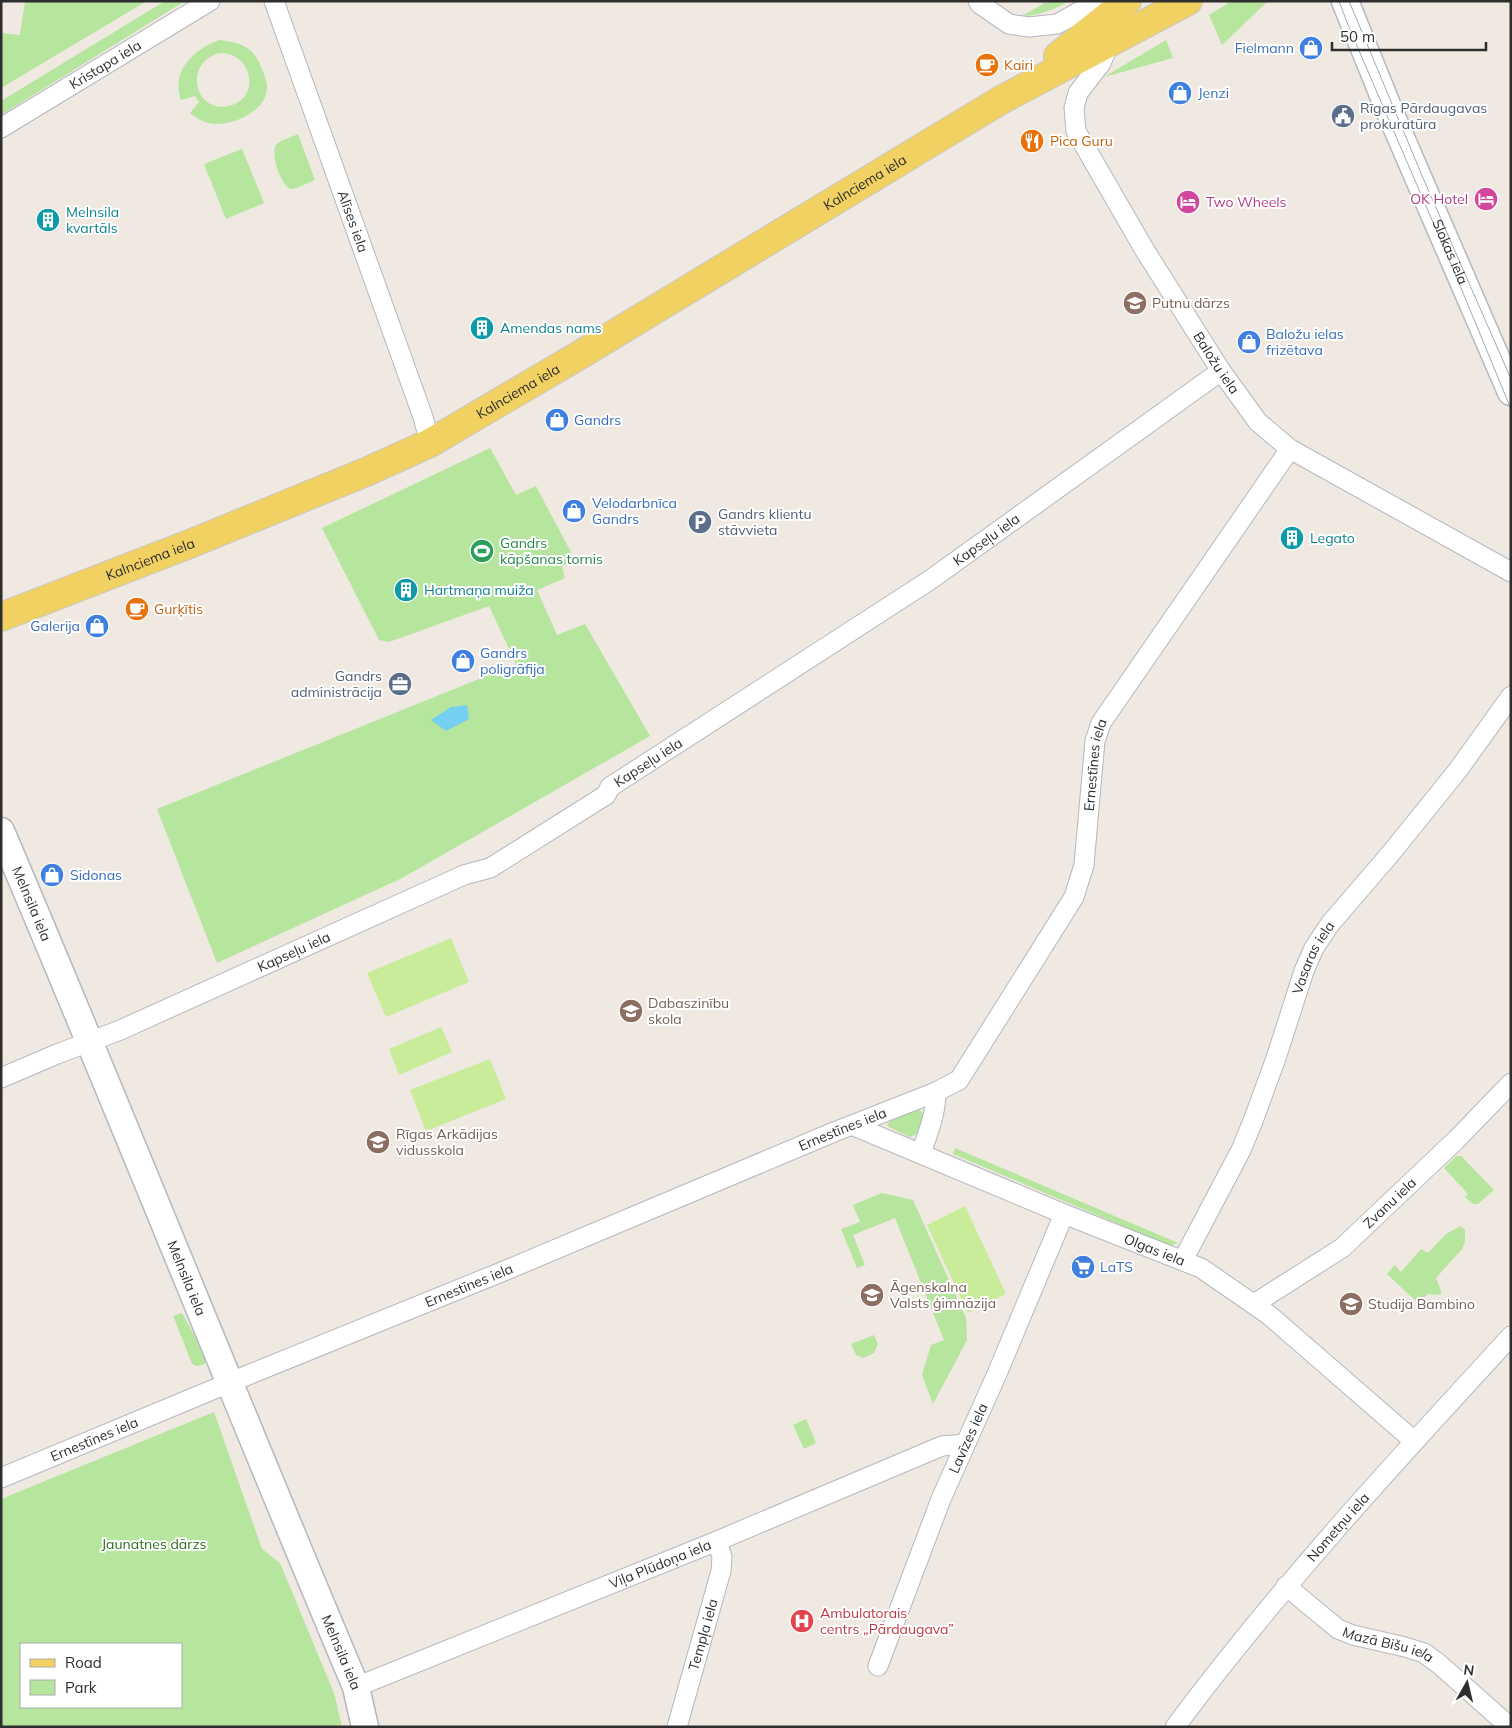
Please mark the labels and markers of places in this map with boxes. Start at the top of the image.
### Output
shop icon: Fielmann [1298,35,1324,61]
place label: Fielmann [1235,39,1294,57]
cafe icon: Kairi [974,52,1000,78]
place label: Kairi [1004,56,1033,74]
shop icon: Jenzi [1167,80,1193,106]
place label: Jenzi [1198,84,1229,102]
place label: Rīgas Pārdaugavas prokuratūra [1360,99,1487,133]
public building icon: Rīgas Pārdaugavas prokuratūra [1330,103,1356,129]
restaurant icon: Pica Guru [1019,128,1045,154]
place label: Pica Guru [1050,132,1113,150]
hotel icon: OK Hotel [1473,186,1499,212]
hotel icon: Two Wheels [1175,189,1201,215]
place label: OK Hotel [1410,190,1468,208]
place label: Two Wheels [1206,193,1287,211]
place label: Melnsila kvartāls [66,203,119,237]
building icon: Melnsila kvartāls [35,207,61,233]
school or university icon: Putnu dārzs [1122,290,1148,316]
place label: Putnu dārzs [1152,294,1230,312]
building icon: Amendas nams [469,315,495,341]
place label: Amendas nams [500,319,602,337]
place label: Baložu ielas frizētava [1266,325,1344,359]
shop icon: Baložu ielas frizētava [1236,329,1262,355]
shop icon: Gandrs [544,407,570,433]
place label: Gandrs [574,411,621,429]
place label: Velodarbnīca Gandrs [592,494,677,528]
shop icon: Velodarbnīca Gandrs [561,498,587,524]
place label: Gandrs klientu stāvvieta [718,505,812,539]
parking icon: Gandrs klientu stāvvieta [687,509,713,535]
building icon: Legato [1279,525,1305,551]
place label: Legato [1310,529,1355,547]
place label: Gandrs kāpšanas tornis [500,534,603,568]
sports icon: Gandrs kāpšanas tornis [469,538,495,564]
building icon: Hartmaņa muiža [393,577,419,603]
place label: Hartmaņa muiža [424,581,534,599]
cafe icon: Gurķītis [124,596,150,622]
place label: Gurķītis [154,600,203,618]
shop icon: Galerija [84,613,110,639]
place label: Galerija [30,617,80,635]
place label: Gandrs poligrāfija [480,644,545,678]
shop icon: Gandrs poligrāfija [450,648,476,674]
place label: Gandrs administrācija [291,667,382,701]
office icon: Gandrs administrācija [387,671,413,697]
shop icon: Sidonas [39,862,65,888]
place label: Sidonas [70,866,122,884]
place label: Dabaszinību skola [648,994,729,1028]
school or university icon: Dabaszinību skola [618,998,644,1024]
place label: Rīgas Arkādijas vidusskola [396,1125,498,1159]
school or university icon: Rīgas Arkādijas vidusskola [365,1129,391,1155]
supermarket icon: LaTS [1070,1254,1096,1280]
place label: LaTS [1100,1258,1133,1276]
place label: Āgenskalna Valsts ģimnāzija [890,1278,996,1312]
school or university icon: Āgenskalna Valsts ģimnāzija [859,1282,885,1308]
school or university icon: Studija Bambino [1338,1291,1364,1317]
place label: Studija Bambino [1368,1295,1475,1313]
place label: Ambulatorais centrs „Pārdaugava” [820,1604,954,1638]
hospital icon: Ambulatorais centrs „Pārdaugava” [789,1608,815,1634]

